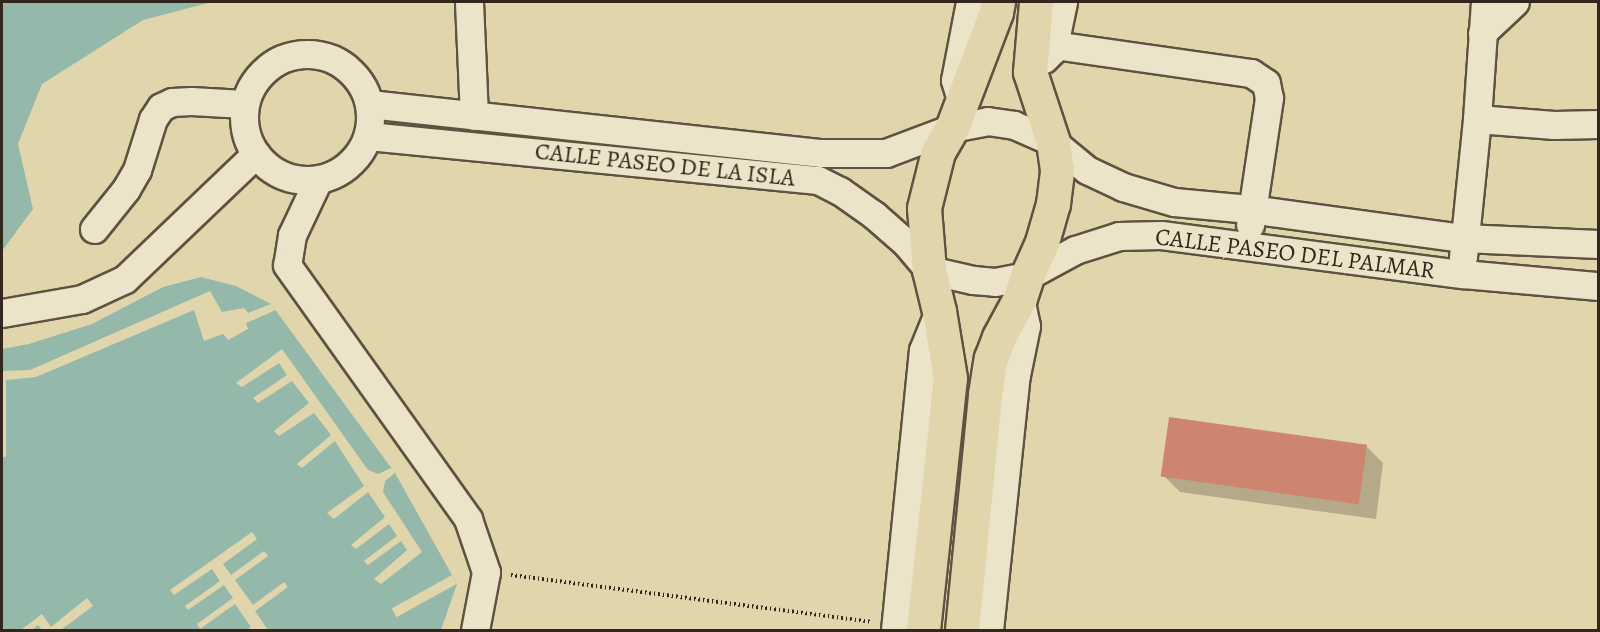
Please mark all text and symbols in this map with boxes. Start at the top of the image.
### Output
street label: CALLE PASEO DE LA ISLA [534,137,796,193]
street label: CALLE PASEO DEL PALMAR [1154,223,1436,285]

